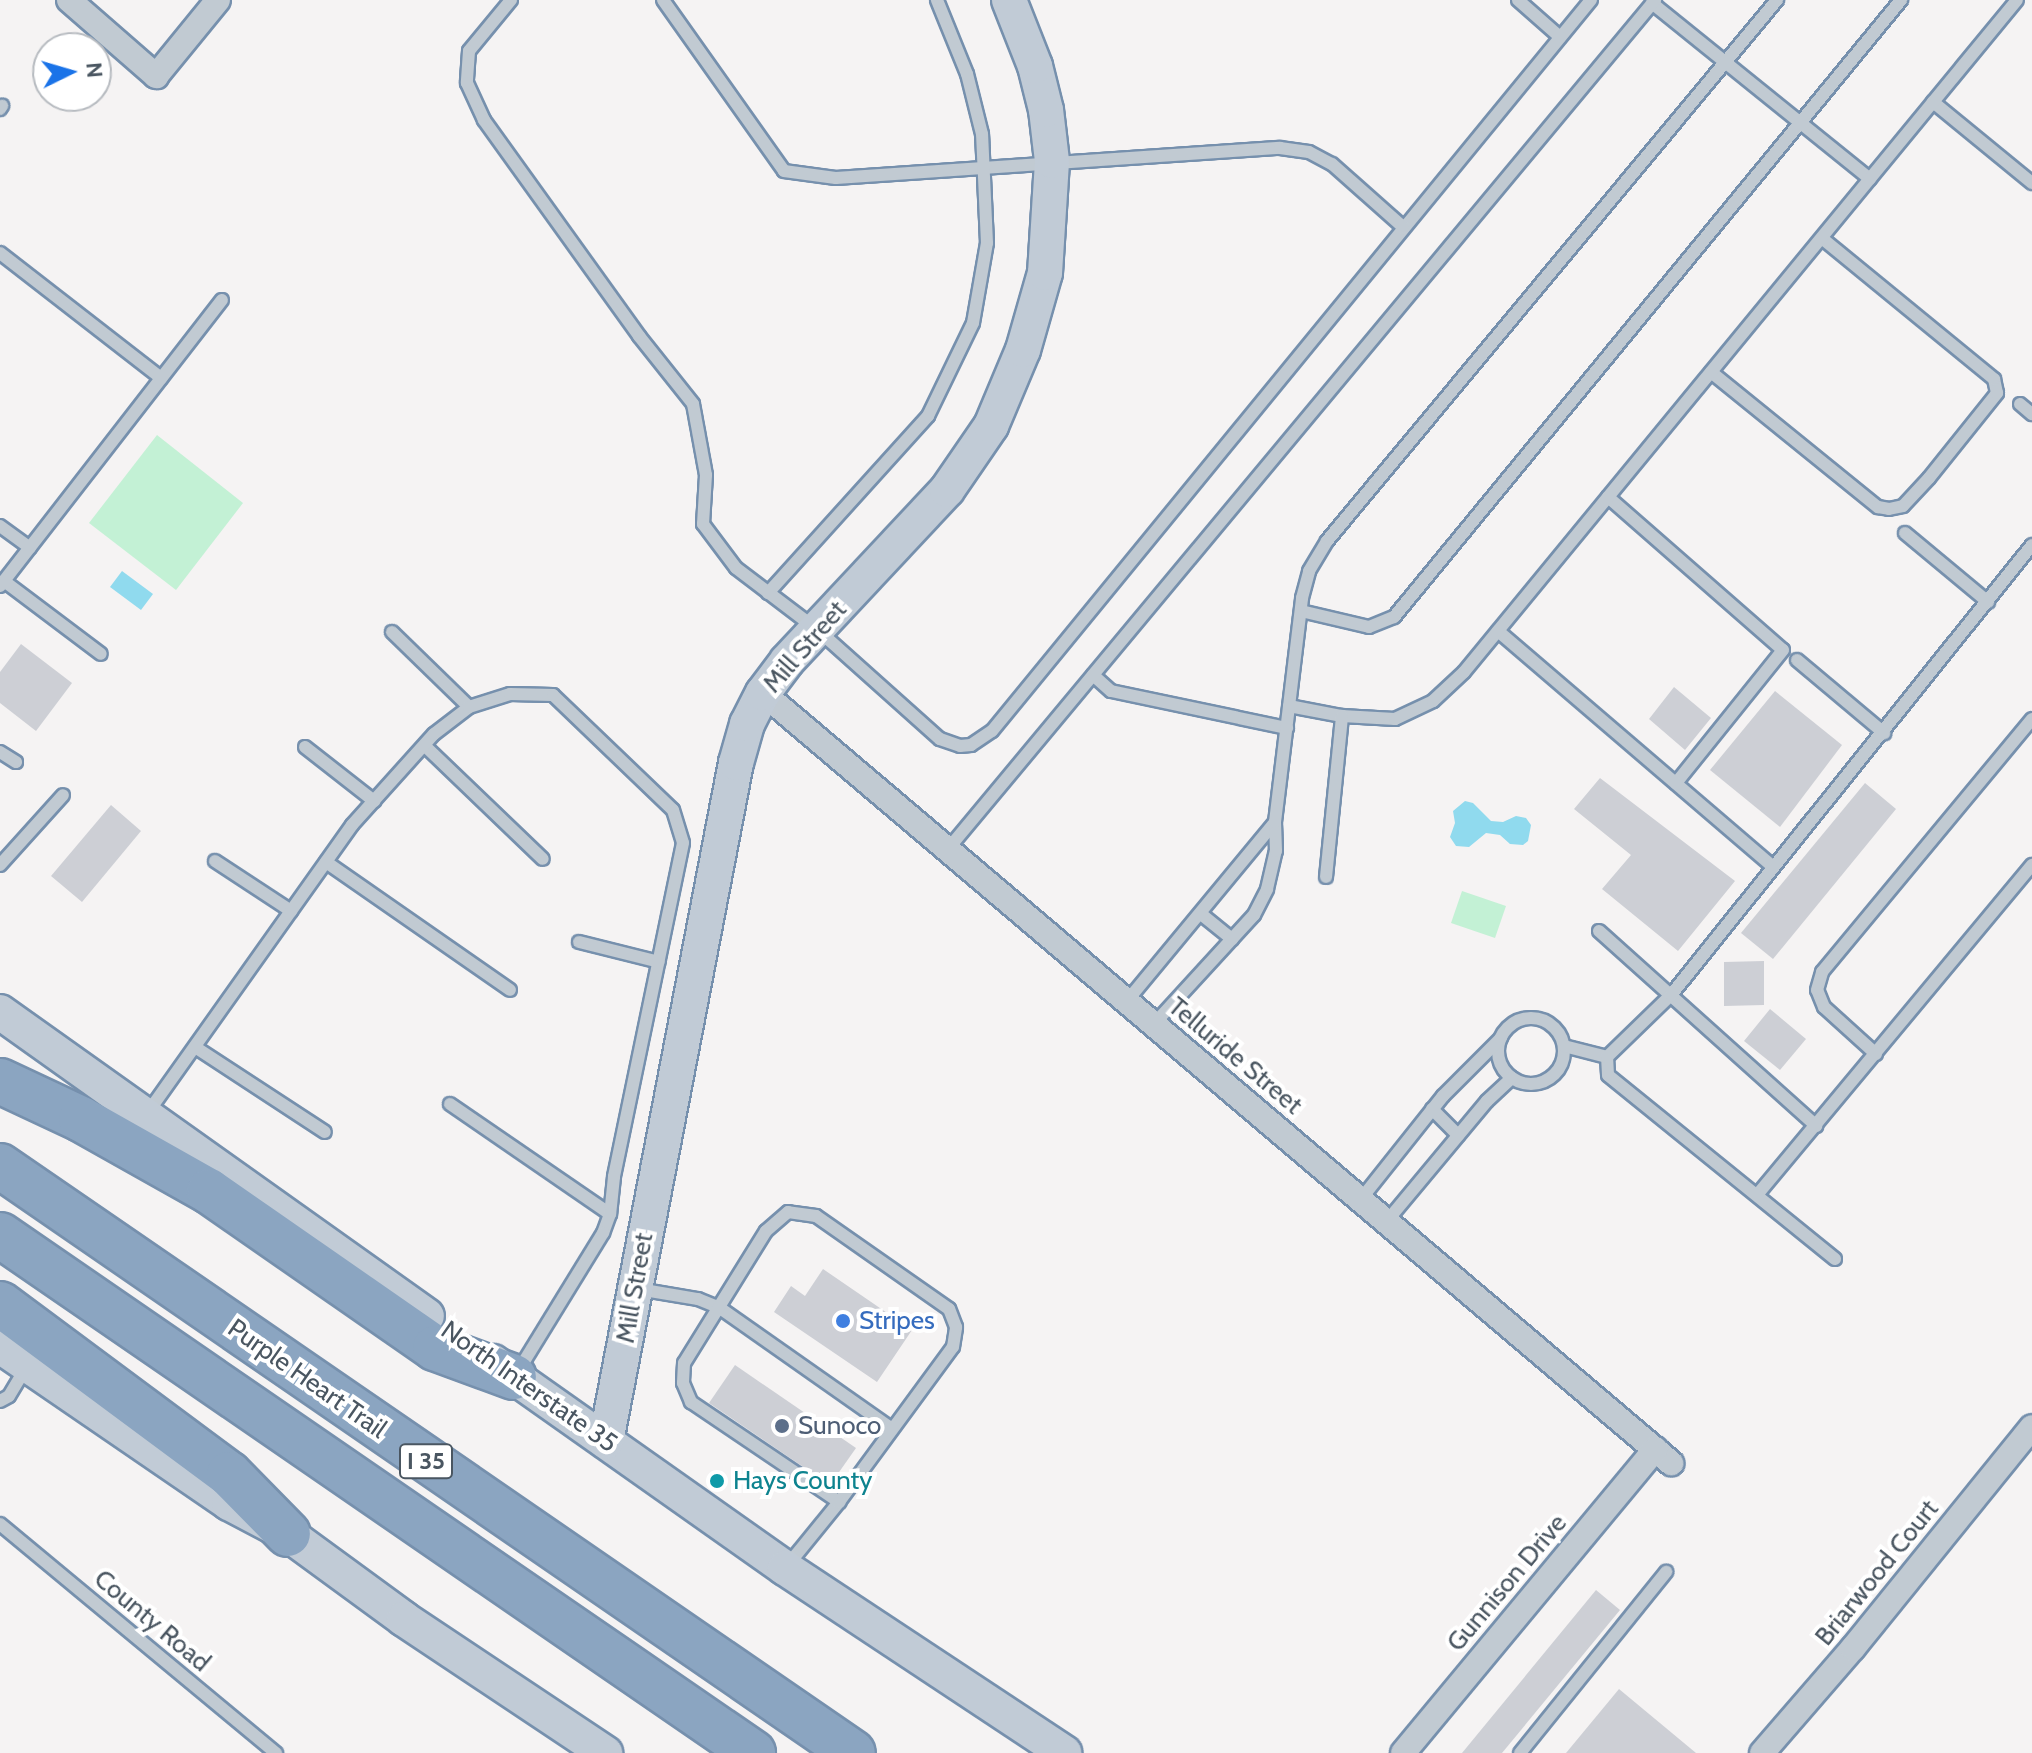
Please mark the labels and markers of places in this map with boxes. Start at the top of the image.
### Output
place label: Stripes [859,1305,935,1337]
marker: Stripes [834,1312,852,1330]
place label: Sunoco [798,1410,881,1442]
marker: Sunoco [773,1417,791,1435]
place label: Hays County [733,1465,872,1497]
marker: Hays County [708,1472,726,1490]

